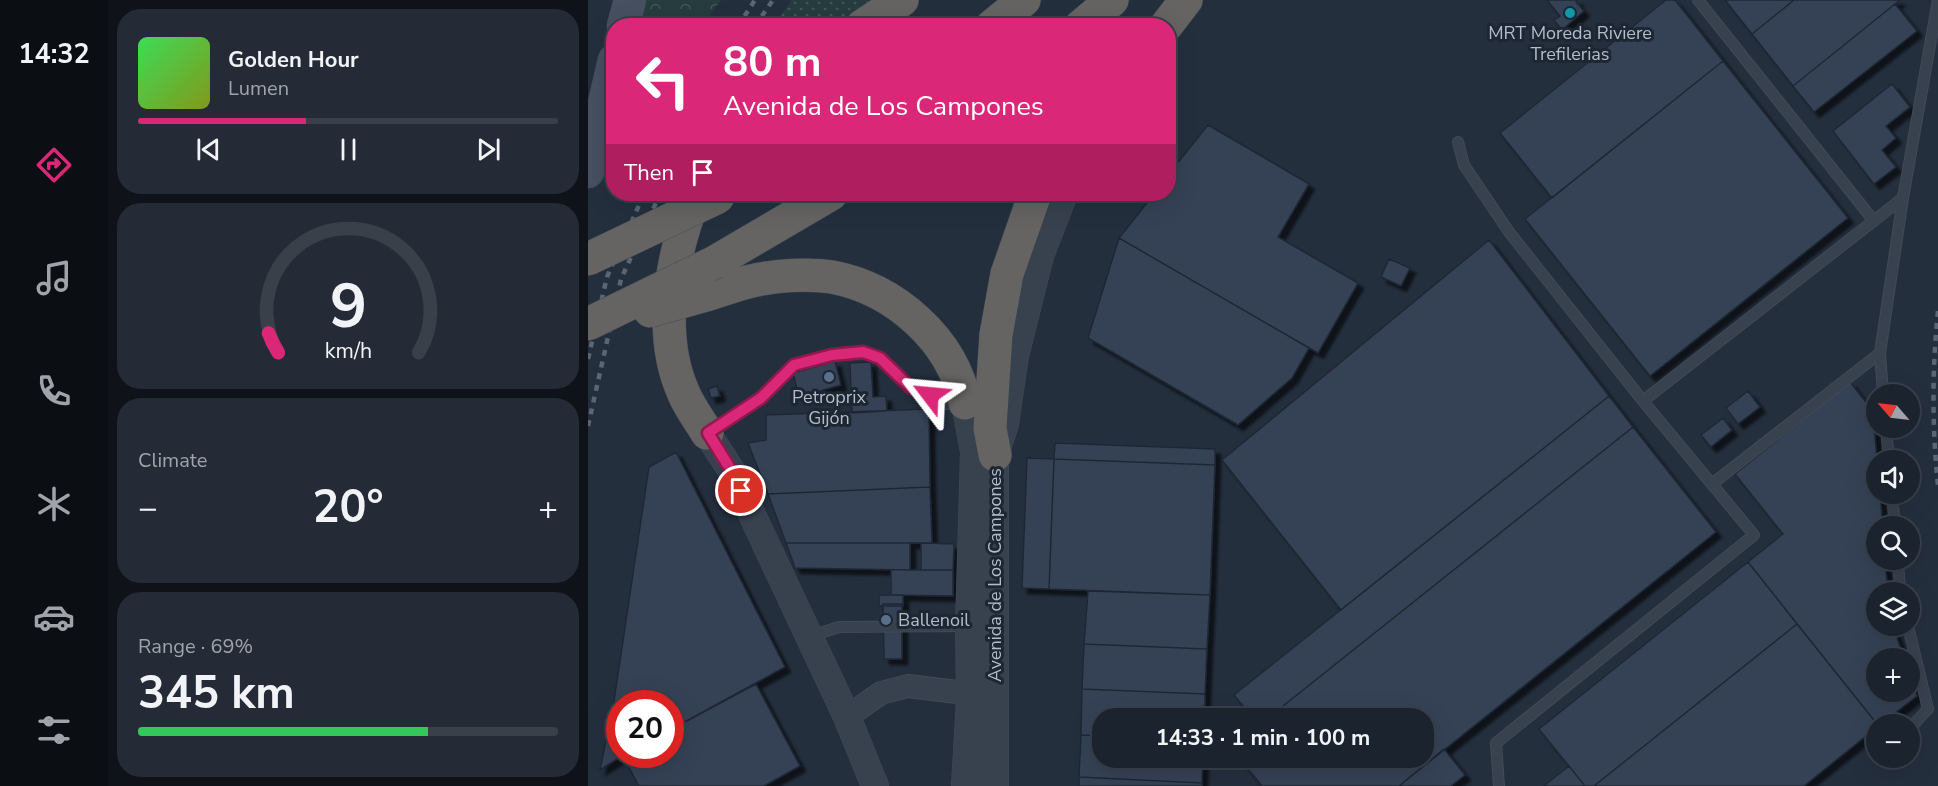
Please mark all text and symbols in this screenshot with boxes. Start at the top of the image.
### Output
marker: MRT Moreda Riviere Trefilerias [1563,6,1577,20]
place label: MRT Moreda Riviere Trefilerias [1488,21,1652,66]
text: 80 m [723,34,822,91]
text: 14:32 [18,36,90,73]
icon: left [624,42,702,120]
text: Golden Hour [228,45,359,75]
text: Lumen [228,75,289,102]
text: Avenida de Los Campones [723,88,1044,125]
icon: previous [192,133,225,166]
icon: pause [332,133,365,166]
icon: next [472,133,505,166]
icon: directions [33,144,75,186]
icon: arrive [686,156,719,189]
text: Then [624,158,674,188]
icon: music [33,257,75,299]
text: 9 [329,264,367,349]
text: km/h [324,336,372,366]
position arrow [898,363,962,427]
icon: phone [33,370,75,412]
marker: Petroprix Gijón [822,370,836,384]
north arrow [1866,384,1920,438]
map controls [1866,384,1920,768]
place label: Petroprix Gijón [792,385,866,430]
text: Climate [138,447,207,474]
button: sound [1866,450,1920,504]
pin [715,465,766,516]
street label: Avenida de Los Campones [983,468,1007,682]
icon: arrive [724,474,757,507]
text: 20° [312,477,384,538]
icon: climate [33,483,75,525]
text: − [138,486,158,531]
text: + [538,486,558,531]
button: search [1866,516,1920,570]
button: layers [1866,582,1920,636]
icon: car [33,596,75,638]
place label: Ballenoil [898,608,970,632]
marker: Ballenoil [879,613,893,627]
text: Range · 69% [138,633,253,660]
button: + [1866,648,1920,702]
text: 345 km [138,663,295,724]
speed limit sign: 20 [606,690,684,768]
icon: filters [33,709,75,751]
button: − [1866,714,1920,768]
text: 14:33 · 1 min · 100 m [1156,723,1370,753]

